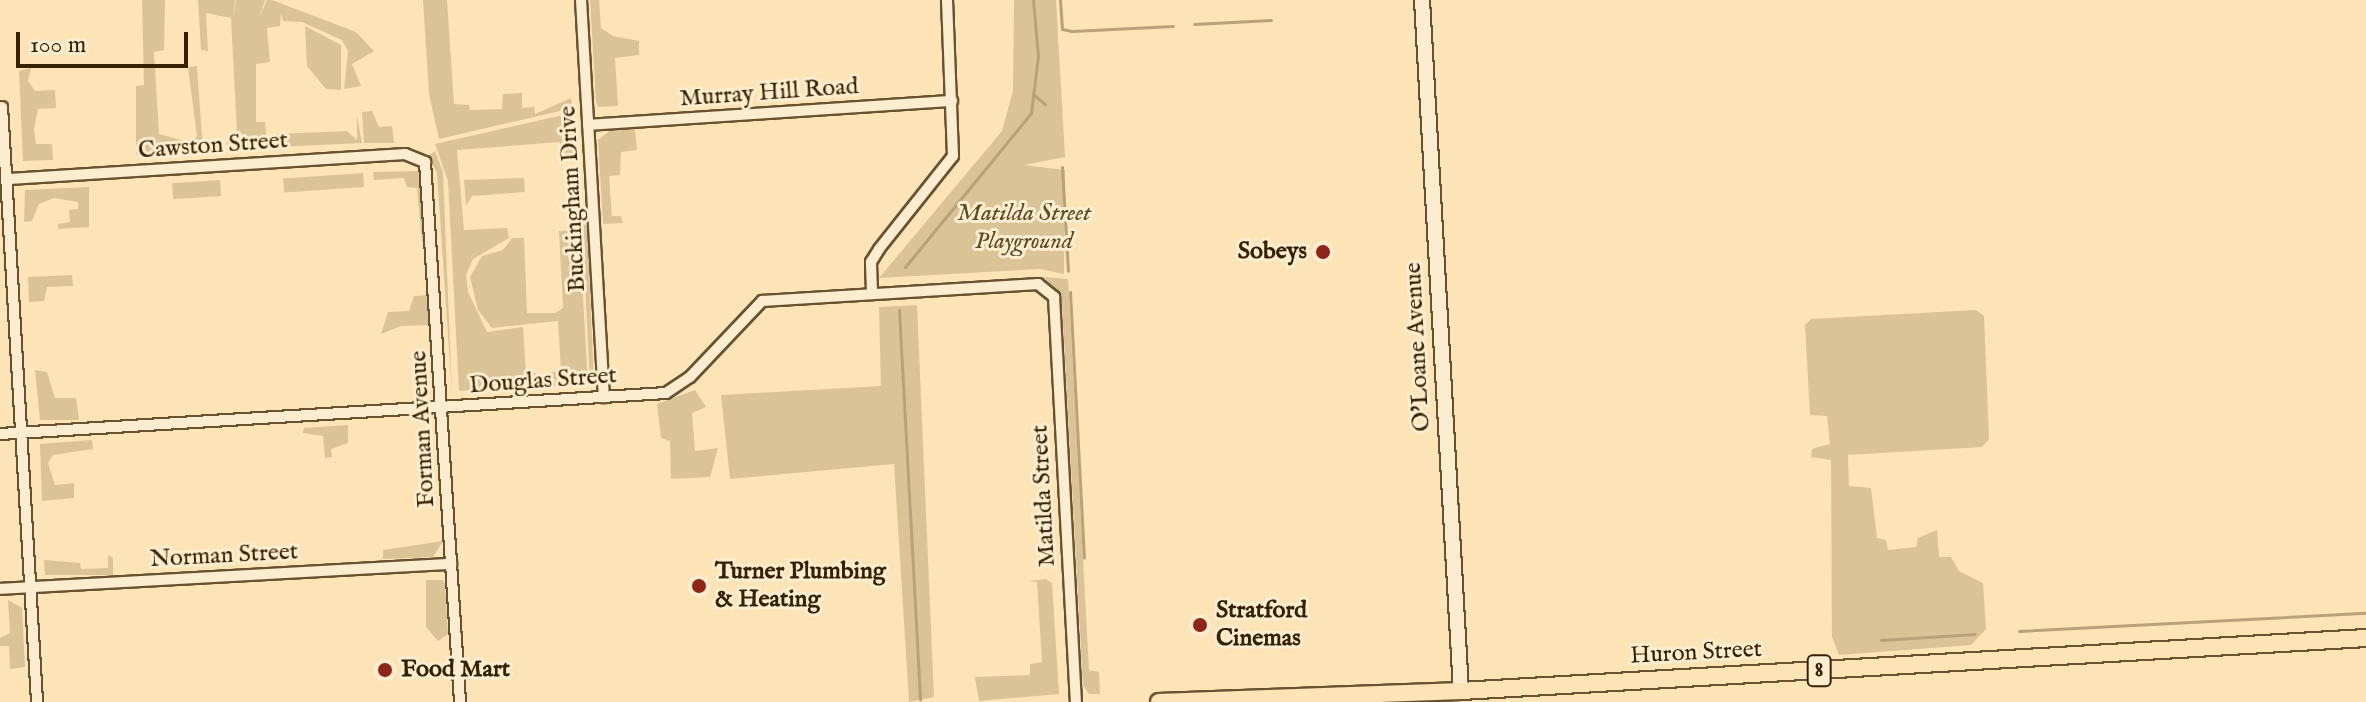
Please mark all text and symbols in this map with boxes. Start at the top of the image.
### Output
scale bar [20,16,192,66]
text: 100 m [30,30,86,61]
street label: Murray Hill Road [679,72,859,114]
street label: Buckingham Drive [554,105,592,293]
street label: Cawston Street [137,126,289,166]
park label: Matilda Street Playground [957,200,1091,256]
place label: Sobeys [1238,238,1307,266]
marker: Sobeys [1314,243,1332,261]
street label: O'Loane Avenue [1399,262,1437,432]
street label: Forman Avenue [405,350,441,508]
street label: Douglas Street [468,361,618,401]
street label: Matilda Street [1026,424,1062,568]
street label: Norman Street [149,538,299,574]
place label: Turner Plumbing & Heating [715,558,886,614]
marker: Turner Plumbing & Heating [690,577,708,595]
place label: Stratford Cinemas [1216,597,1307,653]
marker: Stratford Cinemas [1191,616,1209,634]
street label: Huron Street [1629,635,1763,671]
road number: 8 [1805,653,1833,689]
place label: Food Mart [401,656,510,684]
marker: Food Mart [376,661,394,679]

